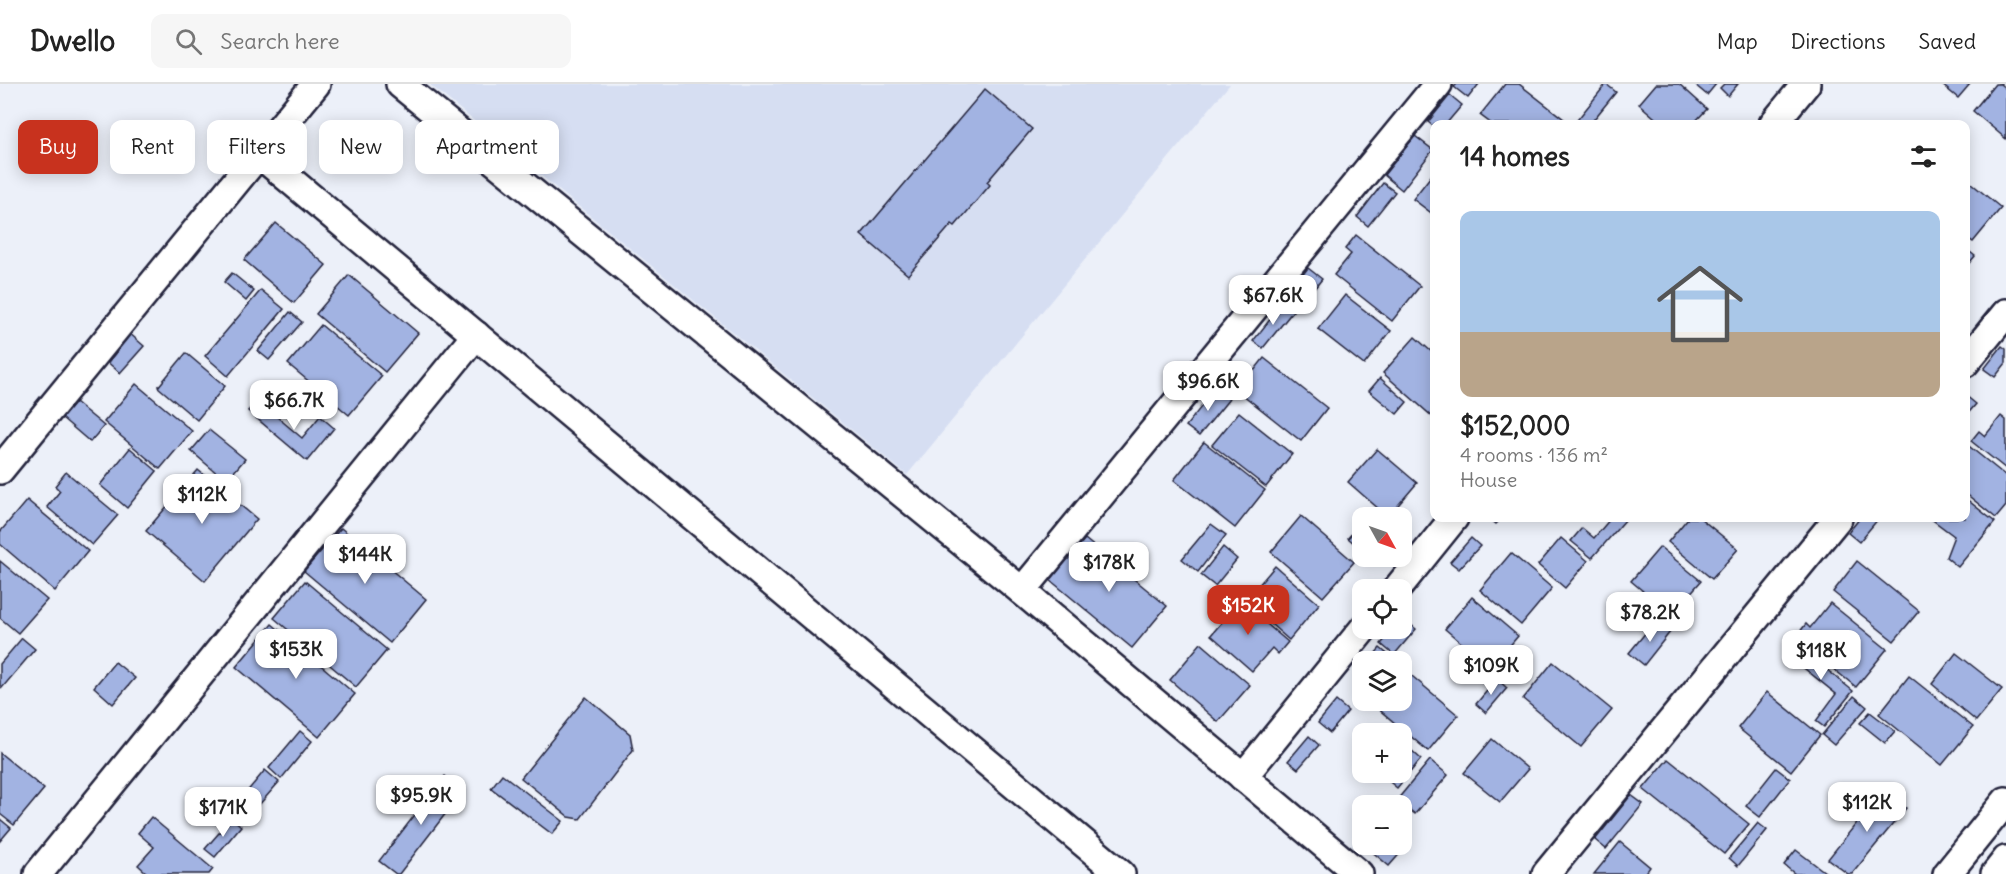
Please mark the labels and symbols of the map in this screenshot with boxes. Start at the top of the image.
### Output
pin: $67.6K [1224,275,1322,326]
pin: $96.6K [1159,361,1257,412]
pin: $66.7K [245,380,343,431]
pin: $112K [160,474,244,525]
north arrow [1352,507,1412,567]
pin: $144K [323,534,407,585]
pin: $178K [1067,542,1151,593]
pin: $152K [1206,585,1290,636]
pin: $78.2K [1601,592,1699,643]
pin: $153K [254,629,338,680]
pin: $118K [1779,630,1863,681]
pin: $109K [1449,645,1533,696]
pin: $95.9K [372,775,470,826]
pin: $112K [1825,782,1909,833]
pin: $171K [181,787,265,838]

